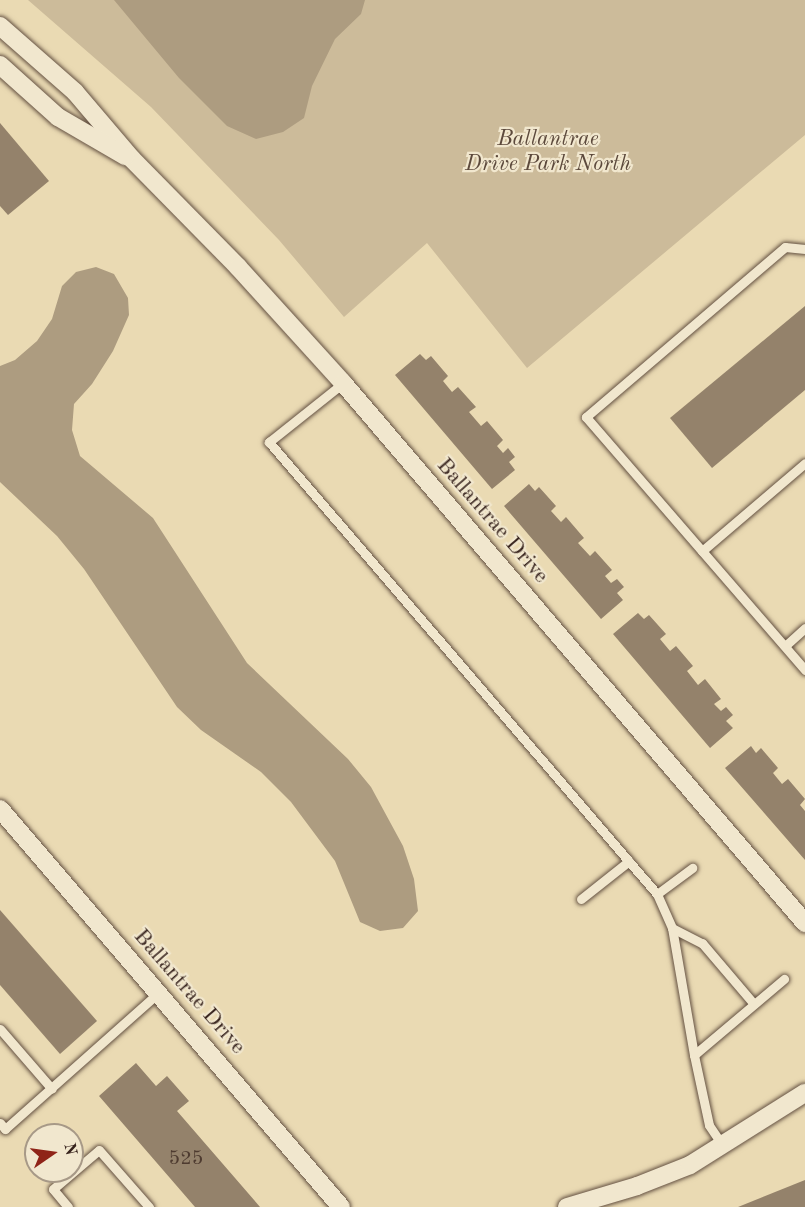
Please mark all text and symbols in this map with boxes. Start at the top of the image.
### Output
park label: Ballantrae Drive Park North [465,126,631,178]
street label: Ballantrae Drive [430,453,554,589]
street label: Ballantrae Drive [127,924,251,1060]
north arrow [24,1123,84,1183]
text: N [60,1142,79,1157]
house number: 525 [169,1147,203,1171]

